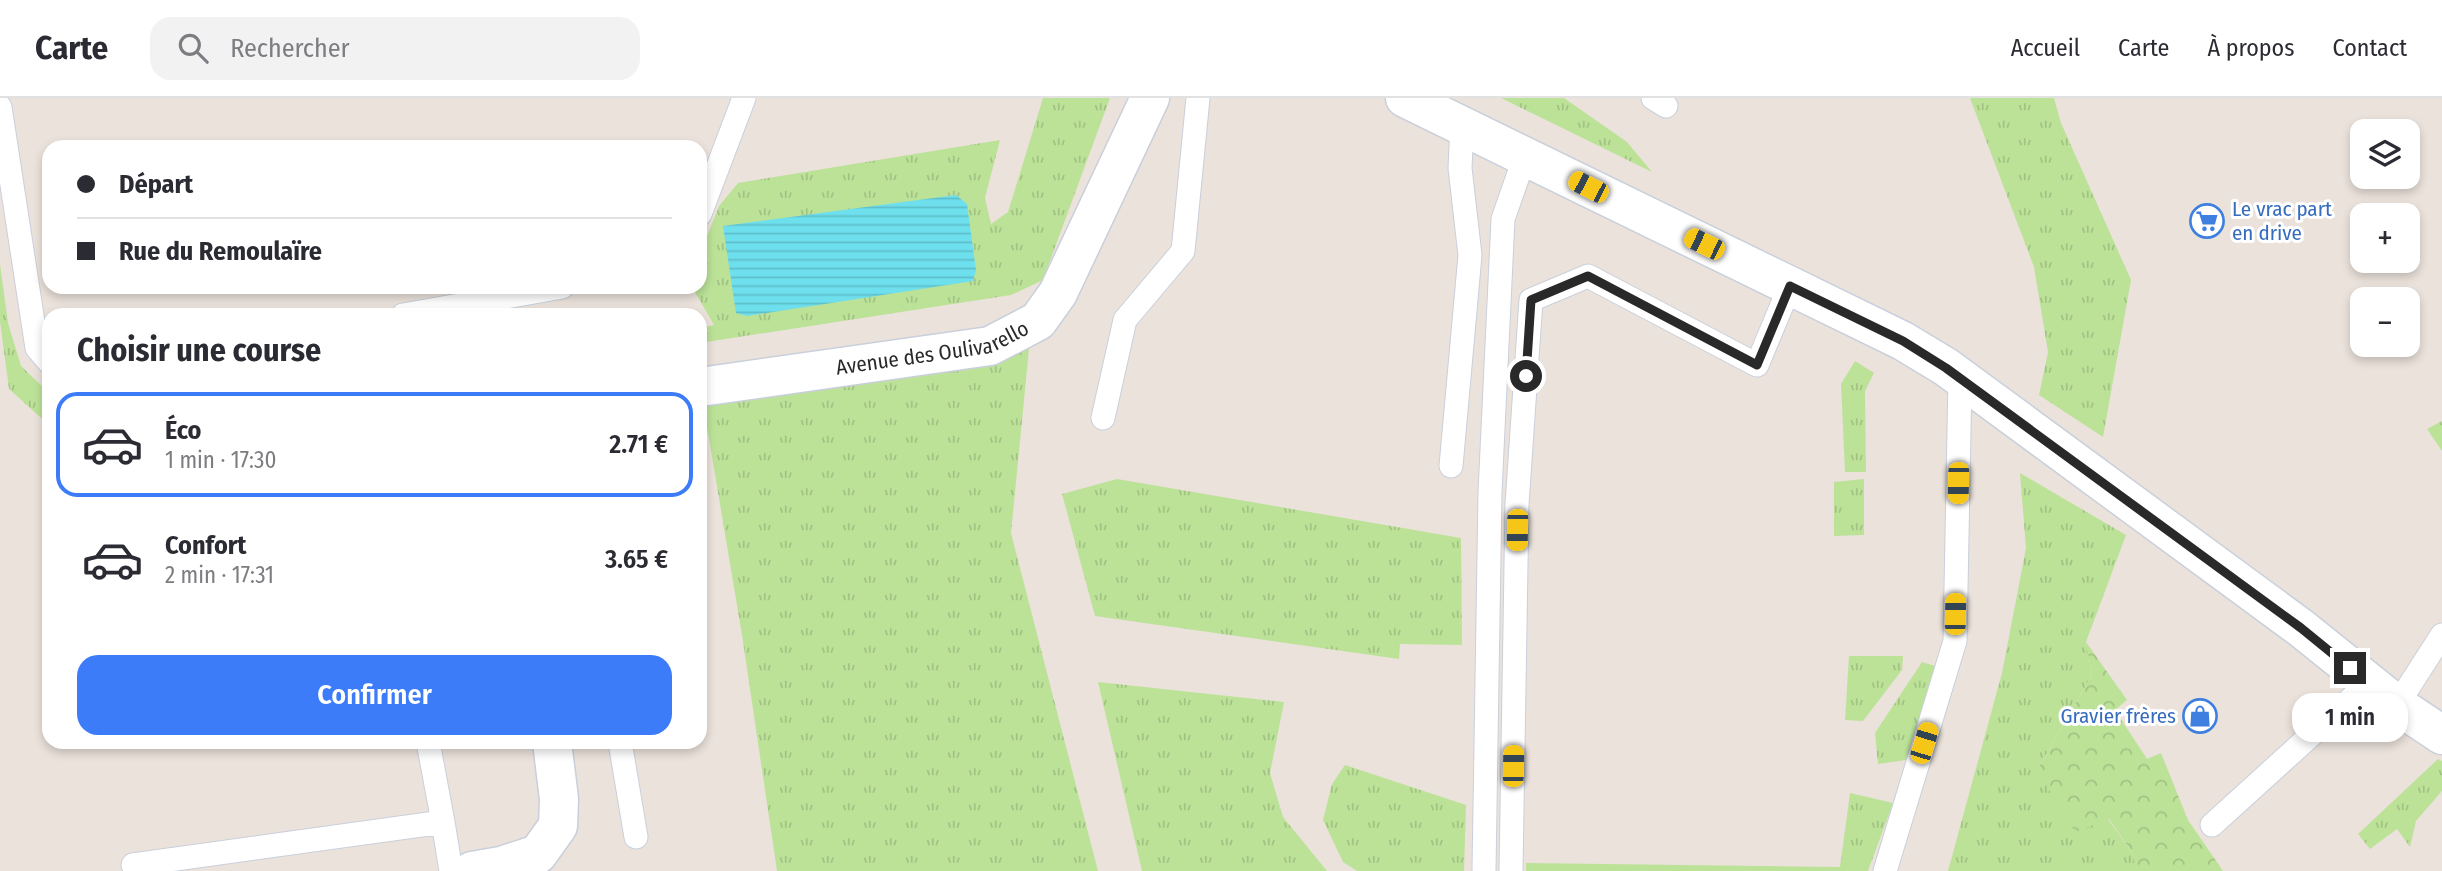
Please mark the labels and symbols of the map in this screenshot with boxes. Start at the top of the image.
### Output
car [1565,168,1612,206]
place label: Le vrac part en drive [2232,196,2332,246]
supermarket icon: Le vrac part en drive [2188,202,2226,240]
car [1681,225,1728,263]
street label: Avenue des Oulivarello [834,315,1033,381]
route start [1510,360,1542,392]
car [1948,462,1969,504]
car [1507,509,1528,551]
car [1945,593,1966,635]
route end [2334,652,2366,684]
callout: 1 min [2292,692,2408,742]
shop icon: Gravier frères [2181,697,2219,735]
place label: Gravier frères [2060,703,2176,729]
car [1908,720,1941,766]
car [1503,745,1524,787]

